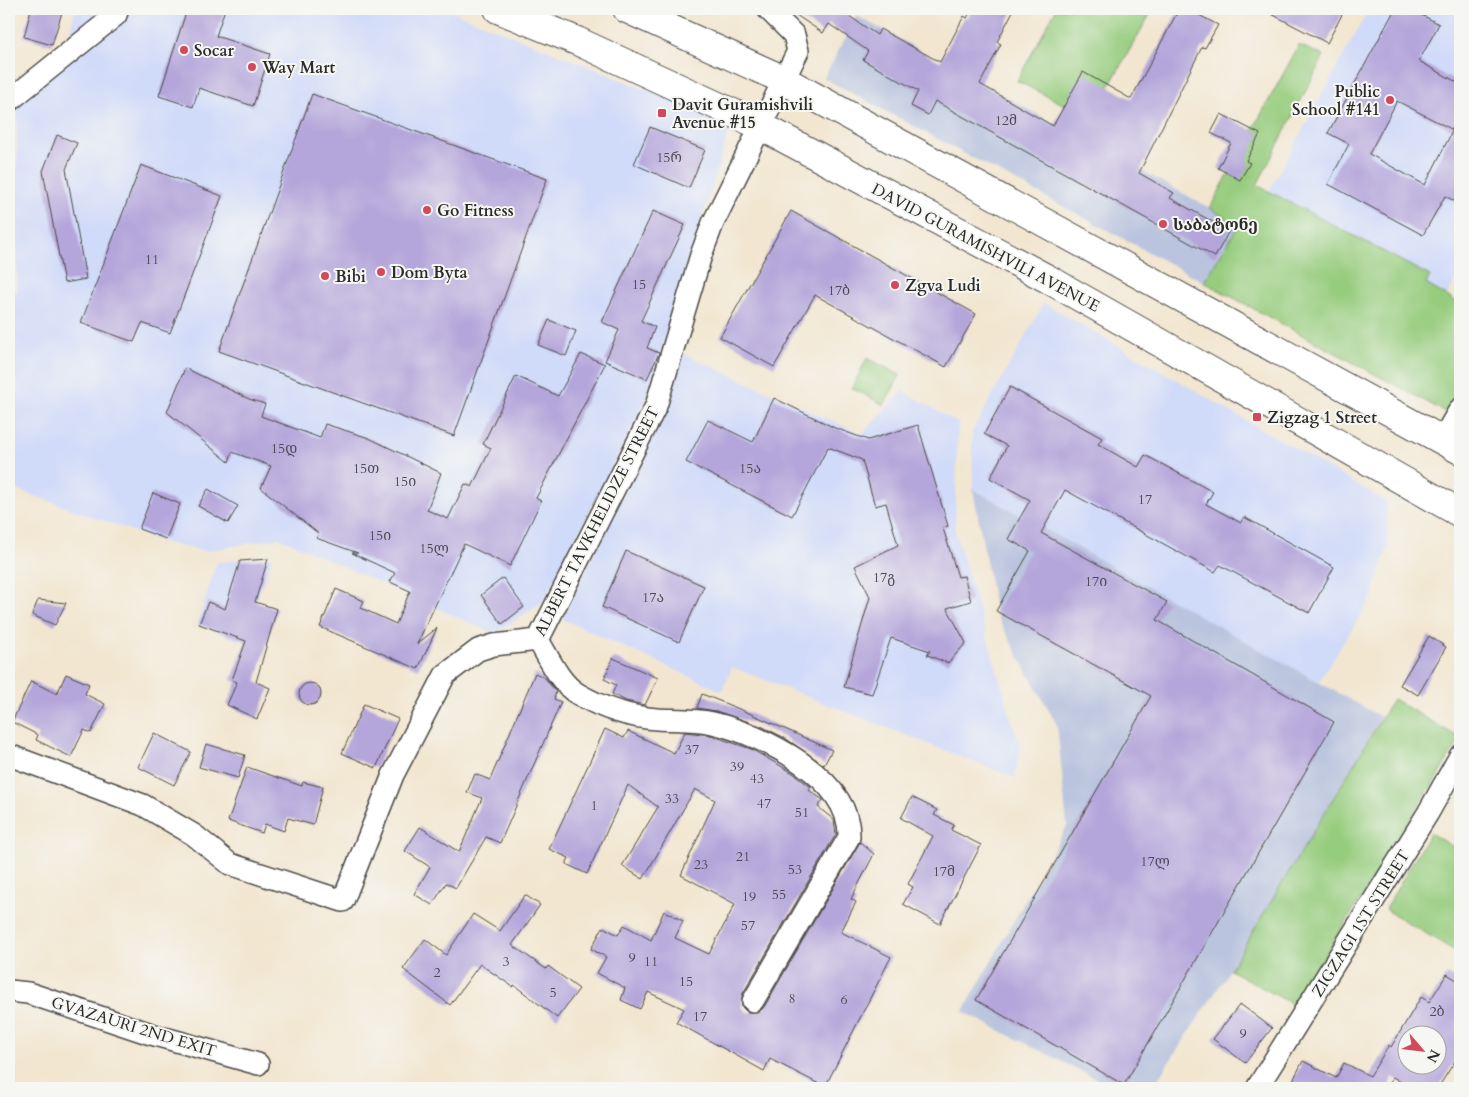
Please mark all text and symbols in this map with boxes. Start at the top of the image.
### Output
place label: Socar [194,40,235,62]
marker: Socar [178,44,190,56]
place label: Way Mart [261,57,336,79]
marker: Way Mart [246,61,258,73]
place label: Public School #141 [1292,81,1380,121]
place label: Davit Guramishvili Avenue #15 [672,94,813,134]
marker: Public School #141 [1384,94,1396,106]
marker: Davit Guramishvili Avenue #15 [656,107,668,119]
house number: 12მ [995,111,1017,130]
house number: 15რ [656,148,682,167]
street label: DAVID GURAMISHVILI AVENUE [868,178,1103,318]
place label: Go Fitness [437,200,514,222]
marker: Go Fitness [421,204,433,216]
place label: საბატონე [1173,214,1258,236]
marker: საბატონე [1157,218,1169,230]
house number: 11 [145,250,159,269]
place label: Dom Byta [391,262,467,284]
place label: Bibi [335,266,366,288]
marker: Dom Byta [375,266,387,278]
marker: Bibi [319,270,331,282]
house number: 15 [632,275,646,294]
place label: Zgva Ludi [905,275,981,297]
marker: Zgva Ludi [889,279,901,291]
house number: 17ბ [828,281,850,300]
street label: ALBERT TAVKHELIDZE STREET [529,403,665,640]
place label: Zigzag 1 Street [1267,407,1377,429]
marker: Zigzag 1 Street [1251,411,1263,423]
house number: 15დ [271,439,297,458]
house number: 15თ [353,459,379,478]
house number: 15ა [739,459,761,478]
house number: 15ი [394,472,416,491]
house number: 17 [1138,490,1152,509]
house number: 15ი [369,526,391,545]
house number: 15ლ [419,539,449,558]
house number: 17გ [873,568,895,587]
house number: 17ი [1085,572,1107,591]
house number: 17ა [642,588,664,607]
house number: 37 [685,740,699,759]
house number: 39 [730,757,744,776]
house number: 43 [750,769,764,788]
house number: 33 [665,789,679,808]
house number: 47 [757,794,771,813]
house number: 1 [590,796,598,815]
house number: 51 [795,803,809,822]
street label: ZIGZAGI 1ST STREET [1307,846,1415,1001]
house number: 21 [736,847,750,866]
house number: 17ლ [1140,852,1170,871]
house number: 23 [694,855,708,874]
house number: 53 [788,860,802,879]
house number: 17მ [933,862,955,881]
house number: 55 [772,885,786,904]
house number: 19 [742,887,756,906]
house number: 57 [741,916,755,935]
house number: 9 [628,948,636,967]
house number: 3 [502,952,510,971]
house number: 11 [644,952,658,971]
house number: 2 [433,963,441,982]
house number: 15 [679,972,693,991]
house number: 5 [549,983,557,1002]
house number: 8 [788,989,796,1008]
house number: 6 [840,990,848,1009]
street label: GVAZAURI 2ND EXIT [49,991,219,1063]
house number: 2ბ [1429,1002,1445,1021]
house number: 17 [693,1007,707,1026]
house number: 9 [1239,1024,1247,1043]
north arrow [1396,1024,1446,1074]
text: N [1422,1046,1444,1066]

